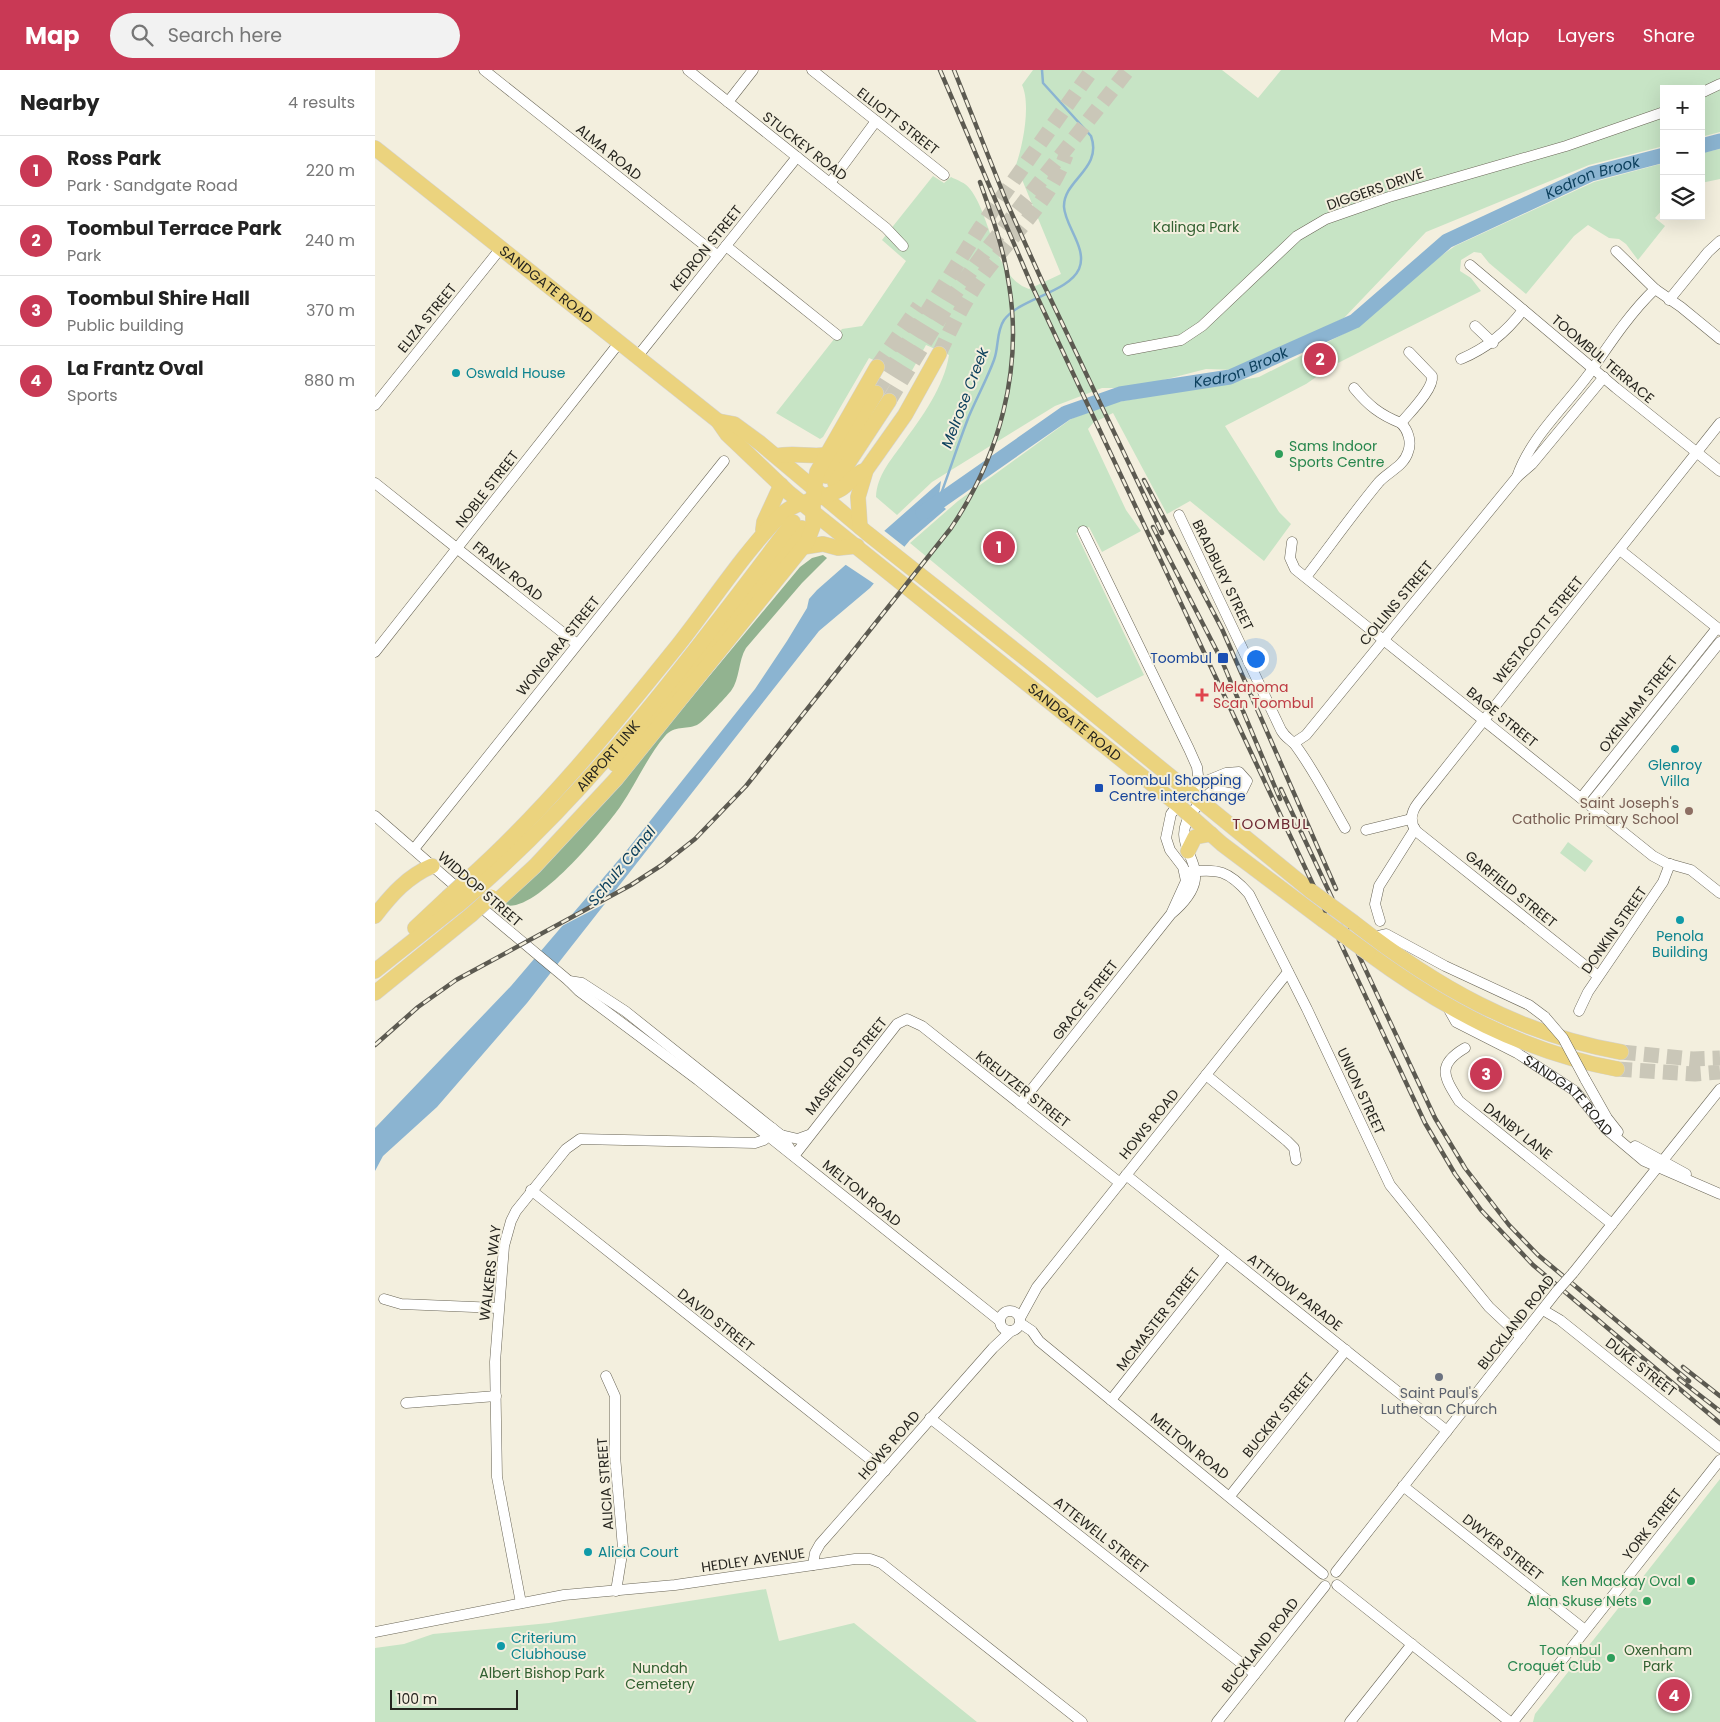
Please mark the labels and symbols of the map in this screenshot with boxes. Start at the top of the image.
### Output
street label: ELLIOTT STREET [853,83,943,160]
street label: STUCKEY ROAD [759,107,852,185]
street label: ALMA ROAD [572,119,646,185]
water label: Kedron Brook [1541,150,1643,204]
street label: DIGGERS DRIVE [1324,163,1426,215]
street label: KEDRON STREET [665,201,747,295]
park label: Kalinga Park [1153,217,1240,237]
street label: SANDGATE ROAD [495,241,598,328]
street label: ELIZA STREET [393,279,461,357]
street label: TOOMBUL TERRACE [1547,310,1659,408]
pin: 2 [1304,340,1336,378]
water label: Kedron Brook [1192,341,1292,393]
water label: Melrose Creek [936,343,994,451]
place label: Oswald House [466,363,566,383]
marker: Oswald House [450,367,462,379]
place label: Sams Indoor Sports Centre [1289,436,1385,472]
street label: NOBLE STREET [451,446,524,532]
marker: Sams Indoor Sports Centre [1273,448,1285,460]
street label: BRADBURY STREET [1187,516,1259,634]
pin: 1 [983,528,1015,566]
street label: FRANZ ROAD [469,536,547,606]
street label: COLLINS STREET [1354,556,1438,650]
street label: WESTACOTT STREET [1488,572,1588,688]
street label: WONGARA STREET [512,592,605,700]
your location [1243,646,1269,672]
place label: Toombul [1150,648,1212,668]
marker: Toombul [1216,651,1230,665]
street label: OXENHAM STREET [1594,651,1682,757]
place label: Melanoma Scan Toombul [1213,677,1314,713]
street label: SANDGATE ROAD [1024,678,1126,766]
street label: BAGE STREET [1462,682,1542,752]
marker: Melanoma Scan Toombul [1195,688,1209,702]
street label: AIRPORT LINK [571,716,645,796]
marker: Glenroy Villa [1669,743,1681,755]
place label: Glenroy Villa [1648,755,1702,791]
place label: Toombul Shopping Centre interchange [1109,770,1246,806]
marker: Toombul Shopping Centre interchange [1093,782,1105,794]
place label: Saint Joseph's Catholic Primary School [1512,793,1679,829]
marker: Saint Joseph's Catholic Primary School [1683,805,1695,817]
district label: TOOMBUL [1232,813,1310,834]
water label: Schulz Canal [583,821,661,910]
street label: GARFIELD STREET [1461,846,1561,932]
street label: WIDDOP STREET [433,847,527,932]
street label: DONKIN STREET [1576,882,1652,978]
marker: Penola Building [1674,914,1686,926]
place label: Penola Building [1652,926,1708,962]
street label: GRACE STREET [1047,955,1123,1044]
street label: MASEFIELD STREET [800,1013,892,1119]
street label: UNION STREET [1332,1044,1390,1138]
street label: KREUTZER STREET [972,1046,1075,1132]
street label: SANDGATE ROAD [1520,1050,1617,1141]
pin: 3 [1470,1055,1502,1093]
street label: HOWS ROAD [1114,1085,1184,1163]
street label: DANBY LANE [1479,1098,1557,1164]
street label: MELTON ROAD [818,1155,906,1231]
street label: WALKERS WAY [474,1224,506,1322]
street label: ATTHOW PARADE [1243,1249,1347,1335]
street label: MCMASTER STREET [1111,1263,1205,1375]
street label: BUCKLAND ROAD [1473,1270,1559,1373]
street label: DAVID STREET [674,1284,759,1356]
street label: DUKE STREET [1601,1333,1681,1401]
street label: BUCKBY STREET [1238,1368,1319,1462]
marker: Saint Paul's Lutheran Church [1433,1371,1445,1383]
place label: Saint Paul's Lutheran Church [1381,1383,1497,1419]
street label: HOWS ROAD [854,1406,925,1484]
street label: MELTON ROAD [1146,1408,1234,1484]
street label: ALICIA STREET [592,1437,618,1531]
street label: YORK STREET [1618,1484,1687,1564]
street label: ATTEWELL STREET [1050,1492,1153,1578]
street label: DWYER STREET [1458,1509,1548,1585]
place label: Alicia Court [598,1542,679,1562]
street label: HEDLEY AVENUE [700,1543,806,1577]
marker: Alicia Court [582,1546,594,1558]
place label: Ken Mackay Oval [1561,1571,1681,1591]
marker: Ken Mackay Oval [1685,1575,1697,1587]
place label: Alan Skuse Nets [1527,1591,1637,1611]
street label: BUCKLAND ROAD [1217,1593,1303,1696]
marker: Alan Skuse Nets [1641,1595,1653,1607]
place label: Criterium Clubhouse [511,1628,587,1664]
marker: Criterium Clubhouse [495,1640,507,1652]
place label: Toombul Croquet Club [1507,1640,1601,1676]
park label: Oxenham Park [1624,1640,1692,1676]
marker: Toombul Croquet Club [1605,1652,1617,1664]
park label: Nundah Cemetery [625,1658,695,1694]
park label: Albert Bishop Park [479,1663,606,1683]
pin: 4 [1658,1676,1690,1714]
scale bar [390,1687,517,1710]

